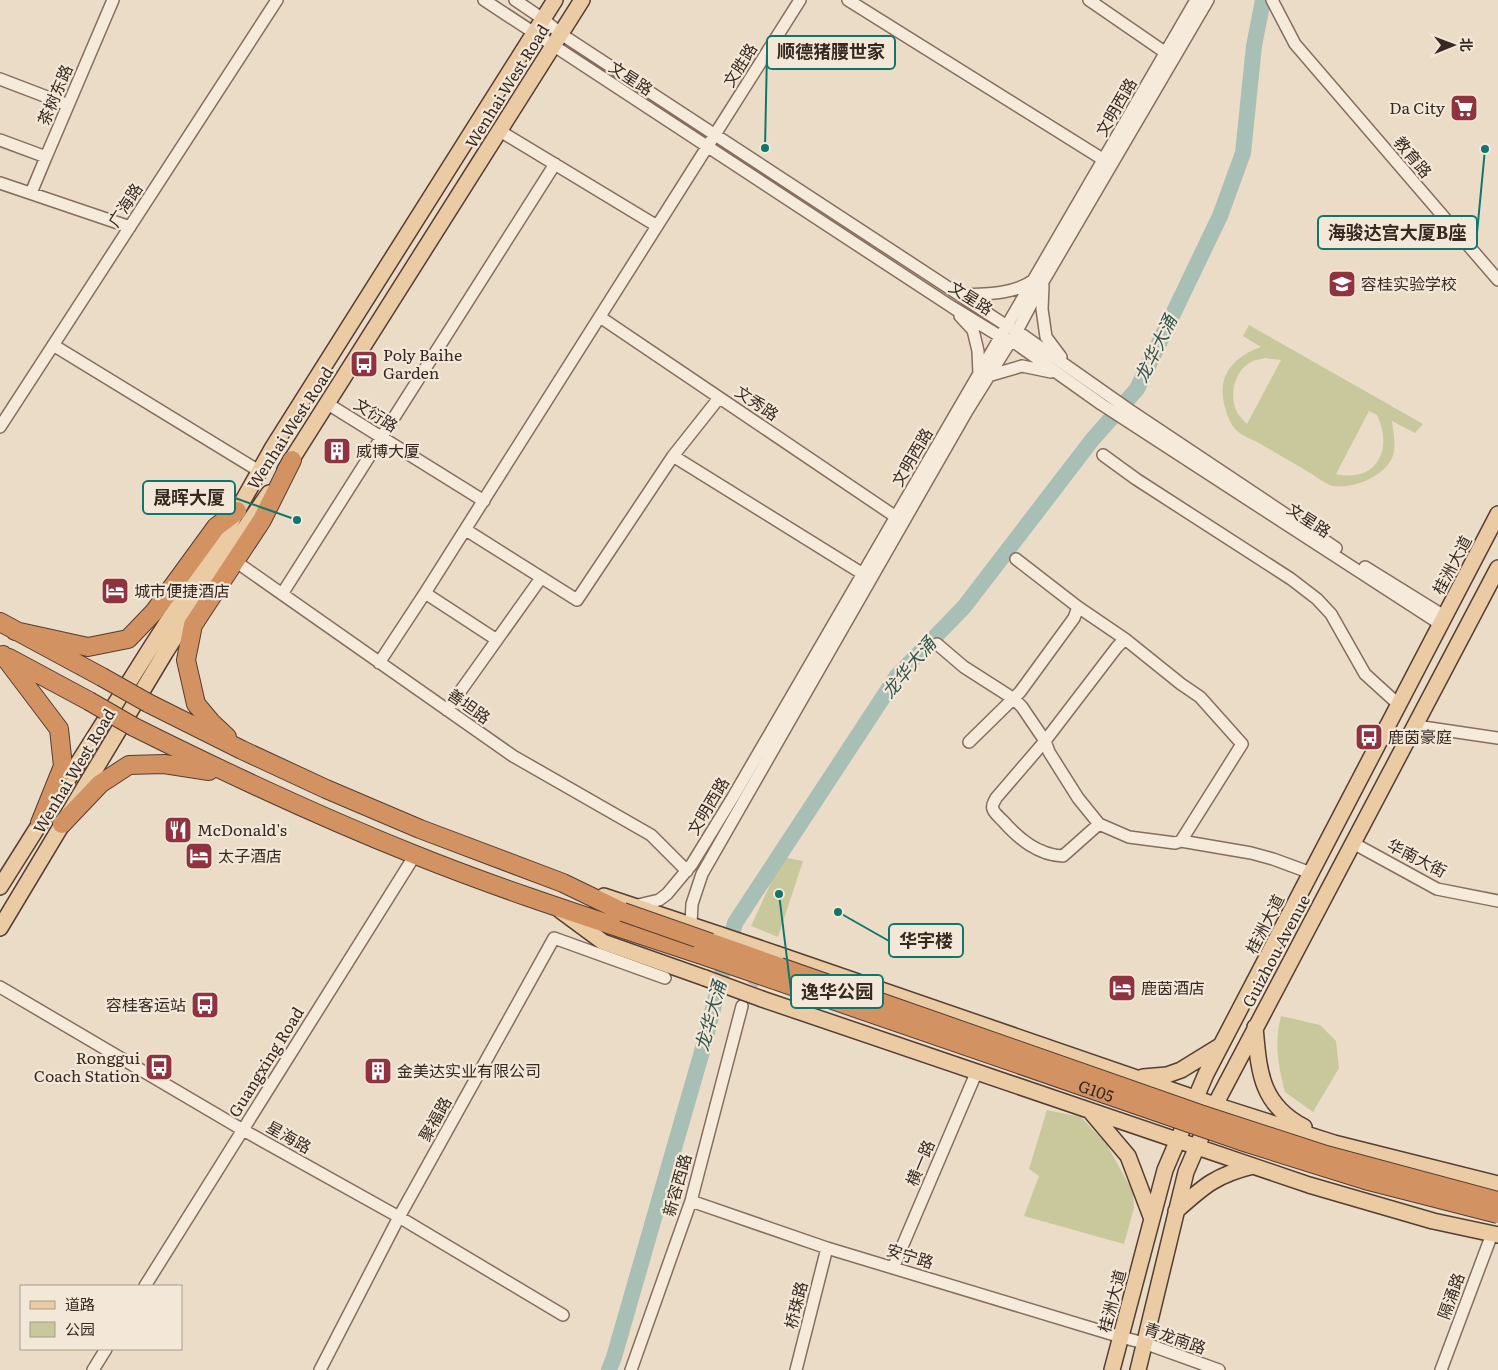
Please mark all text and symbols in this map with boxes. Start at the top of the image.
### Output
street label: Wenhai West Road [458,19,554,152]
north arrow [1428,20,1478,70]
callout: 顺德猪腰世家 [767,36,895,69]
text: 顺德猪腰世家 [777,37,885,64]
street label: 文胜路 [716,38,762,91]
text: 北 [1457,38,1477,52]
street label: 文星路 [605,54,658,100]
street label: 茶树东路 [31,60,78,129]
street label: 文明西路 [1089,73,1142,140]
supermarket icon: Da City [1449,93,1479,123]
place label: Da City [1389,95,1446,119]
street label: 教育路 [1389,130,1438,182]
street label: 广海路 [101,178,147,231]
callout: 海骏达宫大厦B座 [1318,216,1477,249]
text: 海骏达宫大厦B座 [1328,218,1466,245]
school or university icon: 容桂实验学校 [1327,269,1357,299]
place label: 容桂实验学校 [1361,271,1457,295]
street label: 文星路 [945,274,998,320]
water label: 龙华大涌 [1127,308,1183,387]
place label: Poly Baihe Garden [383,342,462,384]
bus stop icon: Poly Baihe Garden [349,349,379,379]
street label: Wenhai West Road [240,361,338,494]
street label: 文秀路 [731,379,784,426]
street label: 文衍路 [350,391,403,437]
street label: 文明西路 [885,423,938,490]
building icon: 威博大厦 [322,436,352,466]
place label: 威博大厦 [356,438,420,462]
callout: 晟晖大厦 [143,481,235,514]
text: 晟晖大厦 [153,483,225,510]
street label: 文星路 [1283,496,1336,542]
street label: 桂洲大道 [1425,531,1477,598]
hotel icon: 城市便捷酒店 [100,576,130,606]
place label: 城市便捷酒店 [134,578,230,602]
water label: 龙华大涌 [874,629,943,703]
street label: 善坦路 [443,682,496,729]
street label: Wenhai West Road [26,703,120,838]
bus stop icon: 鹿茵豪庭 [1354,722,1384,752]
place label: 鹿茵豪庭 [1388,724,1452,748]
street label: 文明西路 [680,772,734,839]
restaurant icon: McDonald's [163,815,193,845]
place label: McDonald's [197,817,287,841]
street label: 华南大街 [1383,832,1451,882]
hotel icon: 太子酒店 [184,841,214,871]
place label: 太子酒店 [218,843,282,867]
street label: Guizhou Avenue [1235,890,1315,1011]
street label: 桂洲大道 [1239,890,1289,958]
callout: 华宇楼 [889,924,963,957]
text: 华宇楼 [899,926,953,953]
hotel icon: 鹿茵酒店 [1107,973,1137,1003]
water label: 龙华大涌 [687,975,732,1054]
callout: 逸华公园 [791,975,883,1008]
place label: 鹿茵酒店 [1141,975,1205,999]
text: 逸华公园 [801,977,873,1004]
bus stop icon: 容桂客运站 [190,990,220,1020]
place label: 容桂客运站 [106,992,186,1016]
street label: Guangxing Road [222,1001,309,1121]
place label: Ronggui Coach Station [34,1045,140,1087]
bus stop icon: Ronggui Coach Station [144,1052,174,1082]
building icon: 金美达实业有限公司 [363,1056,393,1086]
place label: 金美达实业有限公司 [397,1058,541,1082]
street label: G105 [1075,1073,1117,1107]
street label: 聚福路 [412,1092,456,1145]
street label: 星海路 [263,1114,316,1158]
street label: 横一路 [899,1136,940,1189]
street label: 新容西路 [656,1151,696,1219]
street label: 安宁路 [884,1237,937,1274]
street label: 桂洲大道 [1091,1267,1131,1335]
street label: 隔涌路 [1431,1269,1470,1322]
street label: 桥珠路 [778,1279,812,1331]
legend [20,1285,182,1350]
text: 道路 [65,1292,95,1315]
street label: 青龙南路 [1141,1315,1209,1359]
text: 公园 [65,1317,95,1340]

